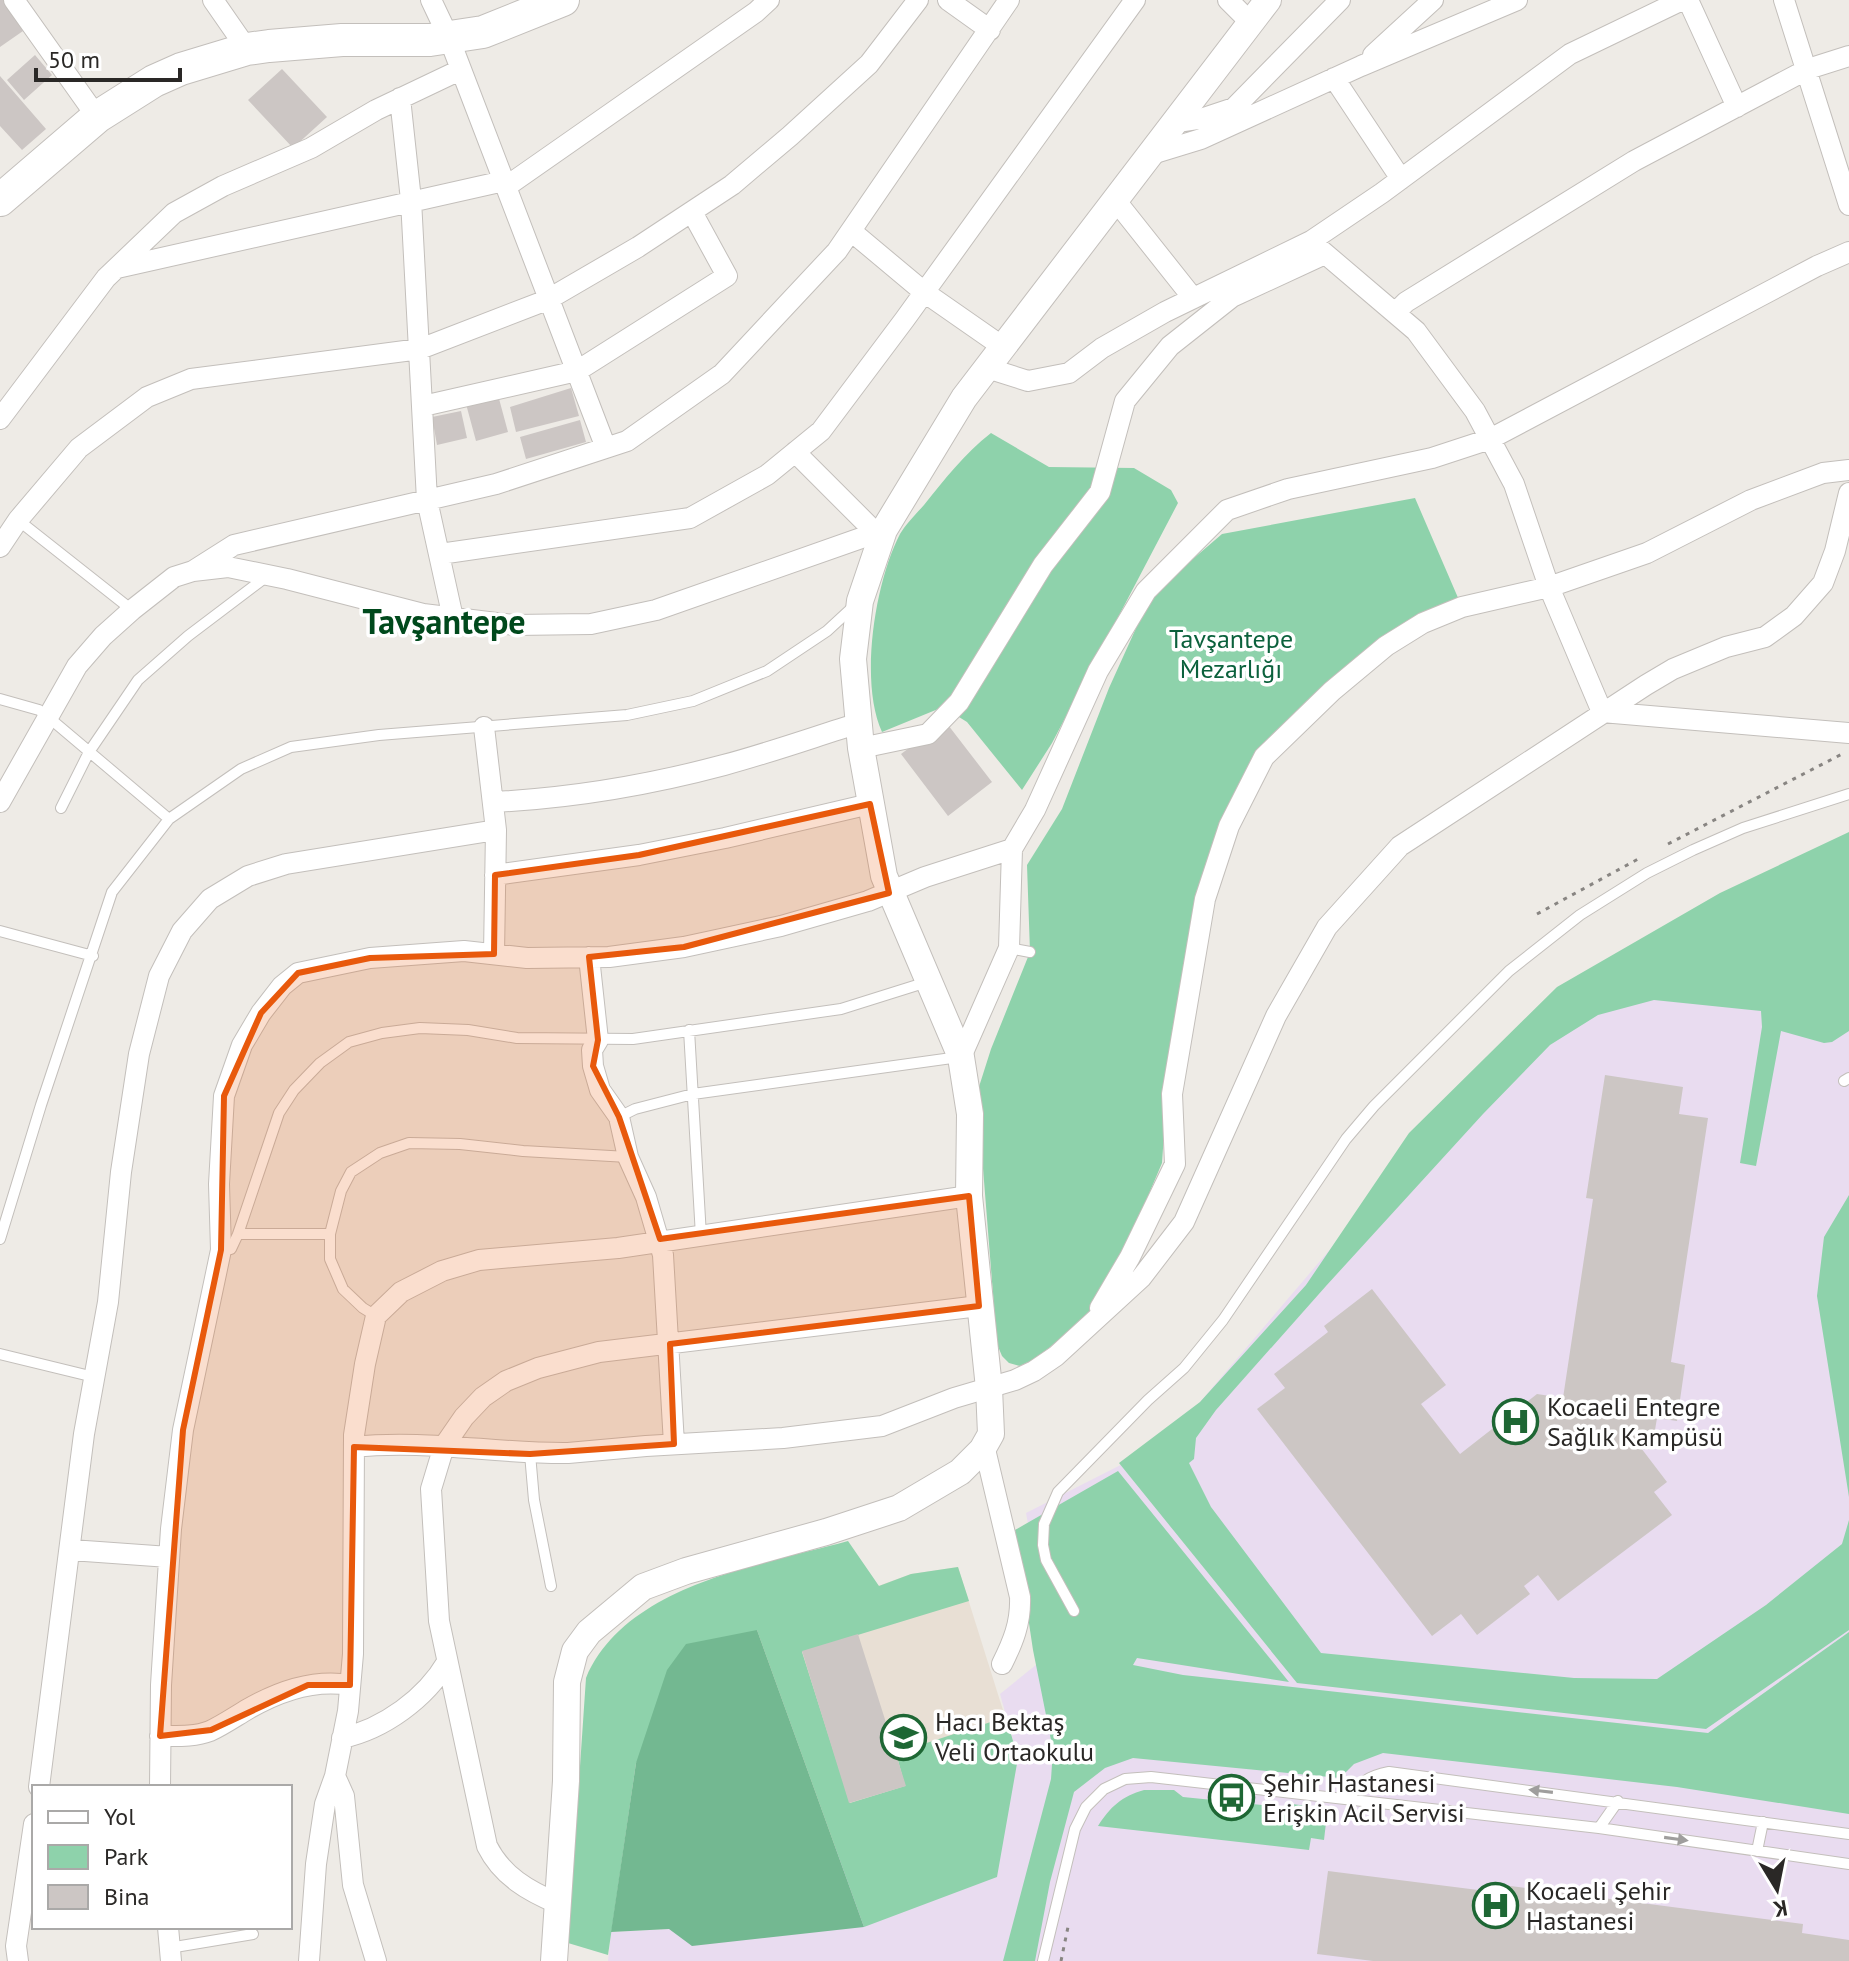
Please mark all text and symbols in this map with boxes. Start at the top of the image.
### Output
scale bar [36,32,180,82]
text: 50 m [48,44,100,75]
district label: Tavşantepe [362,599,526,643]
park label: Tavşantepe Mezarlığı [1169,622,1293,685]
place label: Kocaeli Entegre Sağlık Kampüsü [1547,1390,1723,1453]
hospital icon: Kocaeli Entegre Sağlık Kampüsü [1492,1398,1540,1446]
place label: Hacı Bektaş Veli Ortaokulu [934,1705,1094,1768]
school or university icon: Hacı Bektaş Veli Ortaokulu [880,1713,928,1761]
place label: Şehir Hastanesi Erişkin Acil Servisi [1263,1766,1465,1829]
bus stop icon: Şehir Hastanesi Erişkin Acil Servisi [1208,1774,1256,1822]
legend [32,1785,292,1929]
one-way arrow [1528,1785,1553,1798]
text: Yol [104,1801,135,1832]
one-way arrow [1664,1833,1689,1846]
text: Park [104,1841,149,1872]
north arrow [1737,1849,1817,1929]
place label: Kocaeli Şehir Hastanesi [1526,1874,1671,1937]
text: Bina [104,1881,149,1912]
hospital icon: Kocaeli Şehir Hastanesi [1471,1882,1519,1930]
text: K [1771,1894,1790,1924]

